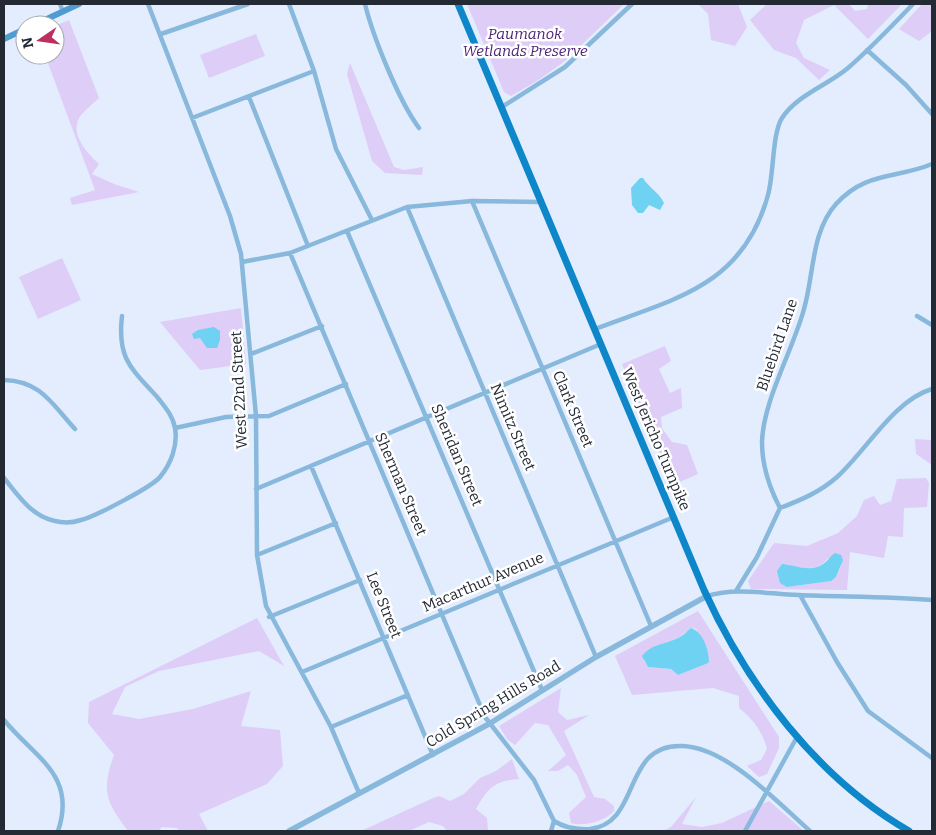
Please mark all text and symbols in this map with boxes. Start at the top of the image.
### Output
north arrow [15,15,65,65]
park label: Paumanok Wetlands Preserve [462,25,588,60]
text: N [18,35,37,50]
street label: Bluebird Lane [753,296,801,394]
street label: West 22nd Street [227,330,251,449]
street label: West Jericho Turnpike [618,365,694,513]
street label: Clark Street [549,368,597,451]
street label: Nimitz Street [487,381,540,474]
street label: Sheridan Street [427,401,487,509]
street label: Sherman Street [371,430,431,539]
street label: Macarthur Avenue [420,548,546,616]
street label: Lee Street [363,569,406,641]
street label: Cold Spring Hills Road [422,657,564,751]

